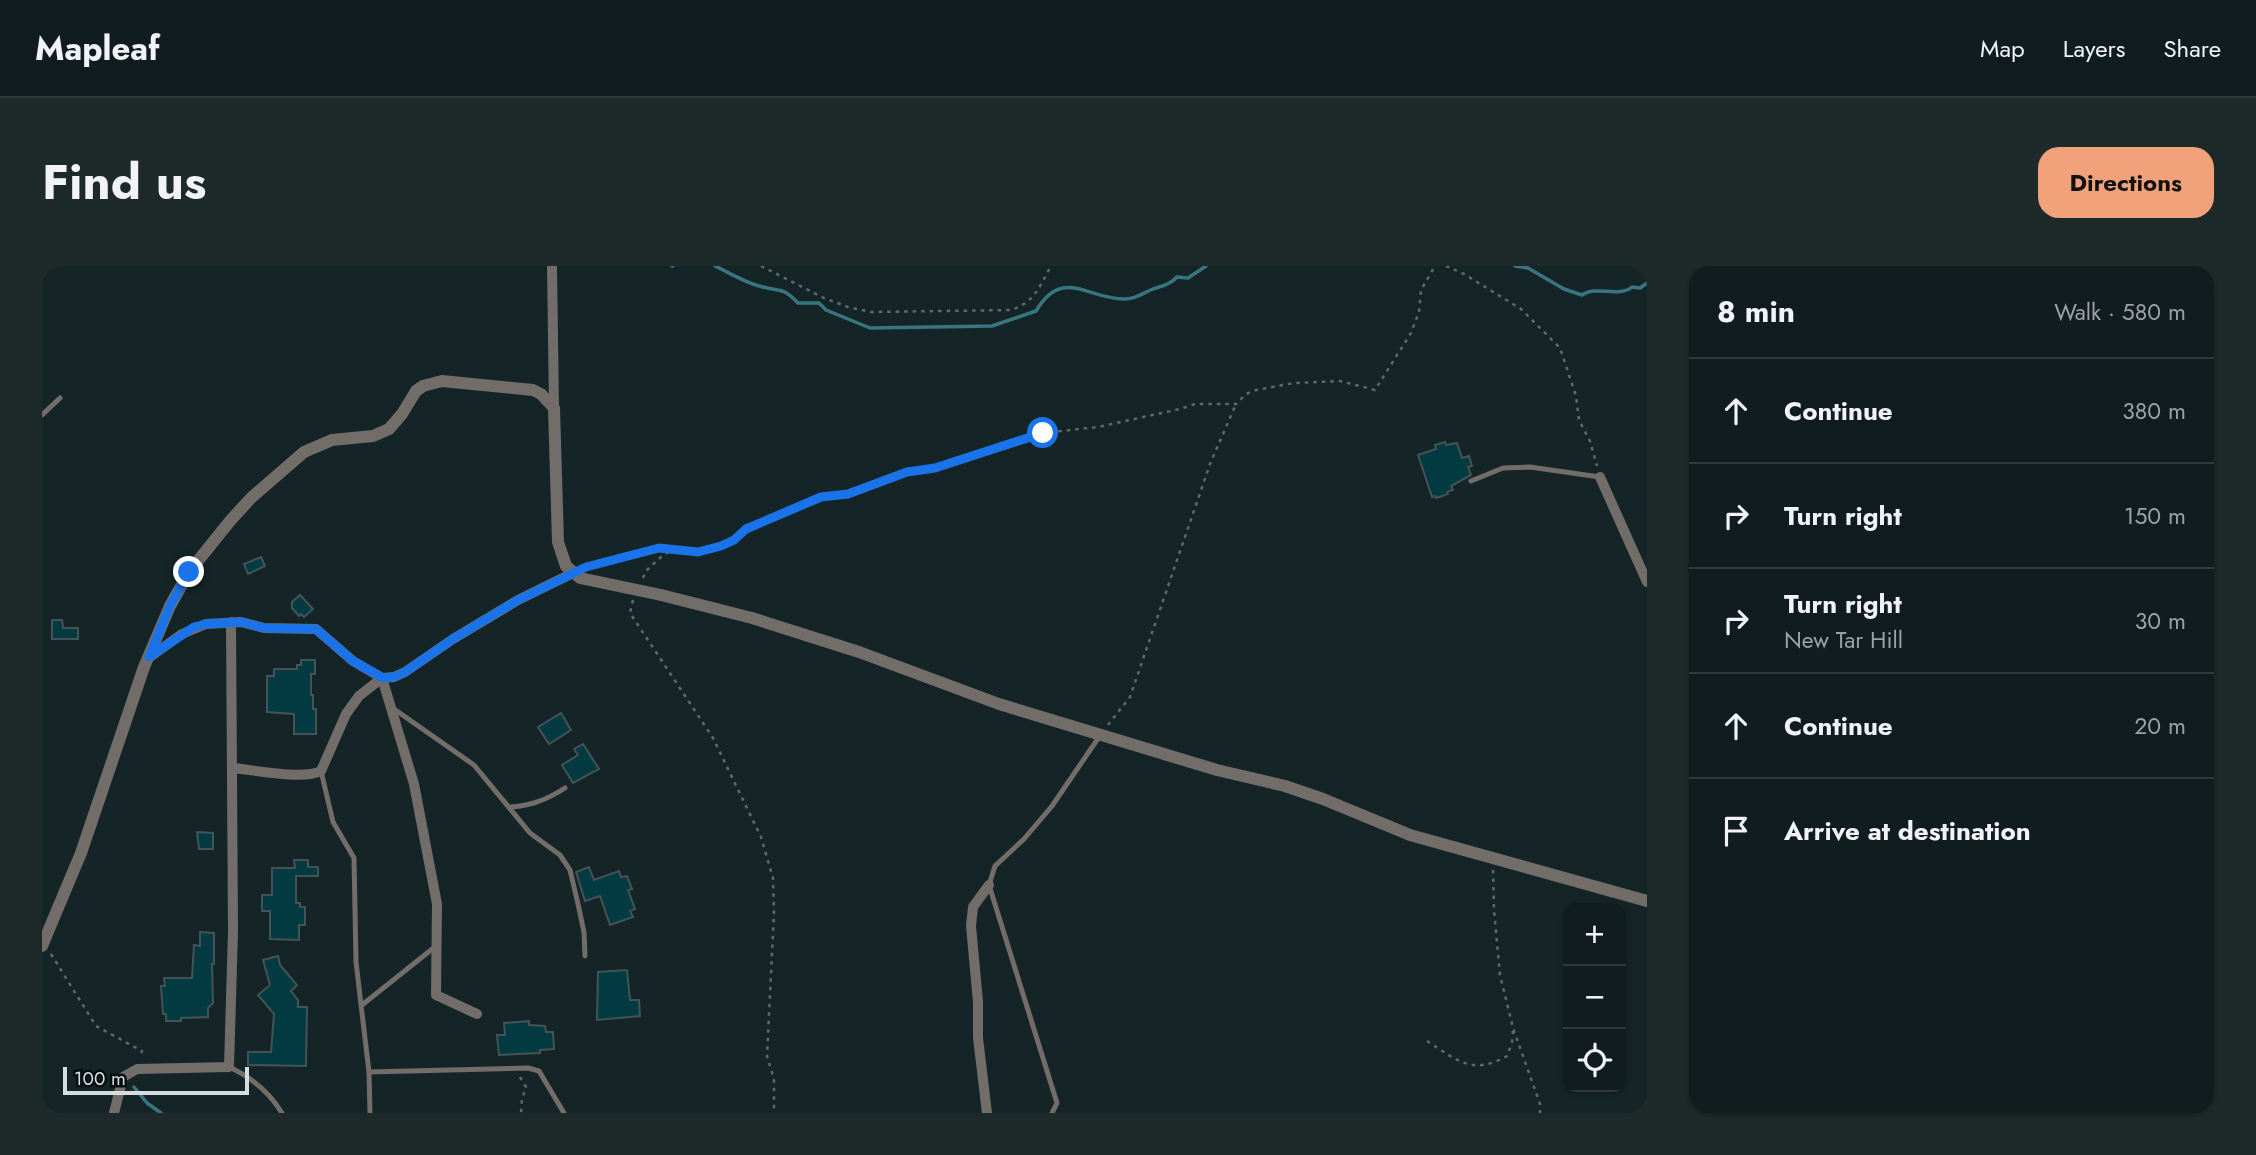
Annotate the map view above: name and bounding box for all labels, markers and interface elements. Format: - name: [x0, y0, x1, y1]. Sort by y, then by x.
- text: Mapleaf: [35, 25, 160, 72]
- text: Map: [1980, 31, 2025, 66]
- text: Layers: [2063, 31, 2125, 66]
- text: Share: [2163, 31, 2221, 66]
- text: Find us: [42, 147, 206, 217]
- button: Directions: [2038, 147, 2214, 218]
- text: 8 min: [1717, 290, 1795, 333]
- text: Walk · 580 m: [2054, 295, 2186, 329]
- icon: ahead: [1717, 392, 1755, 430]
- text: Continue: [1784, 392, 1893, 430]
- text: 380 m: [2122, 394, 2186, 428]
- route start: [1027, 417, 1058, 448]
- icon: right: [1717, 497, 1755, 535]
- text: Turn right: [1784, 497, 1902, 535]
- text: 150 m: [2124, 499, 2186, 533]
- route end: [173, 556, 204, 587]
- text: Turn right: [1784, 585, 1902, 623]
- icon: right: [1717, 602, 1755, 640]
- text: 30 m: [2135, 604, 2186, 638]
- text: New Tar Hill: [1784, 623, 1903, 657]
- icon: ahead: [1717, 707, 1755, 745]
- text: Continue: [1784, 707, 1893, 745]
- text: 20 m: [2134, 709, 2186, 743]
- icon: arrive: [1717, 812, 1755, 850]
- text: Arrive at destination: [1784, 812, 2031, 850]
- map controls: [1563, 903, 1626, 1092]
- button: +: [1563, 903, 1626, 966]
- button: −: [1563, 966, 1626, 1029]
- button: locate: [1563, 1029, 1626, 1092]
- scale bar: [63, 1064, 248, 1096]
- text: 100 m: [74, 1065, 126, 1092]

